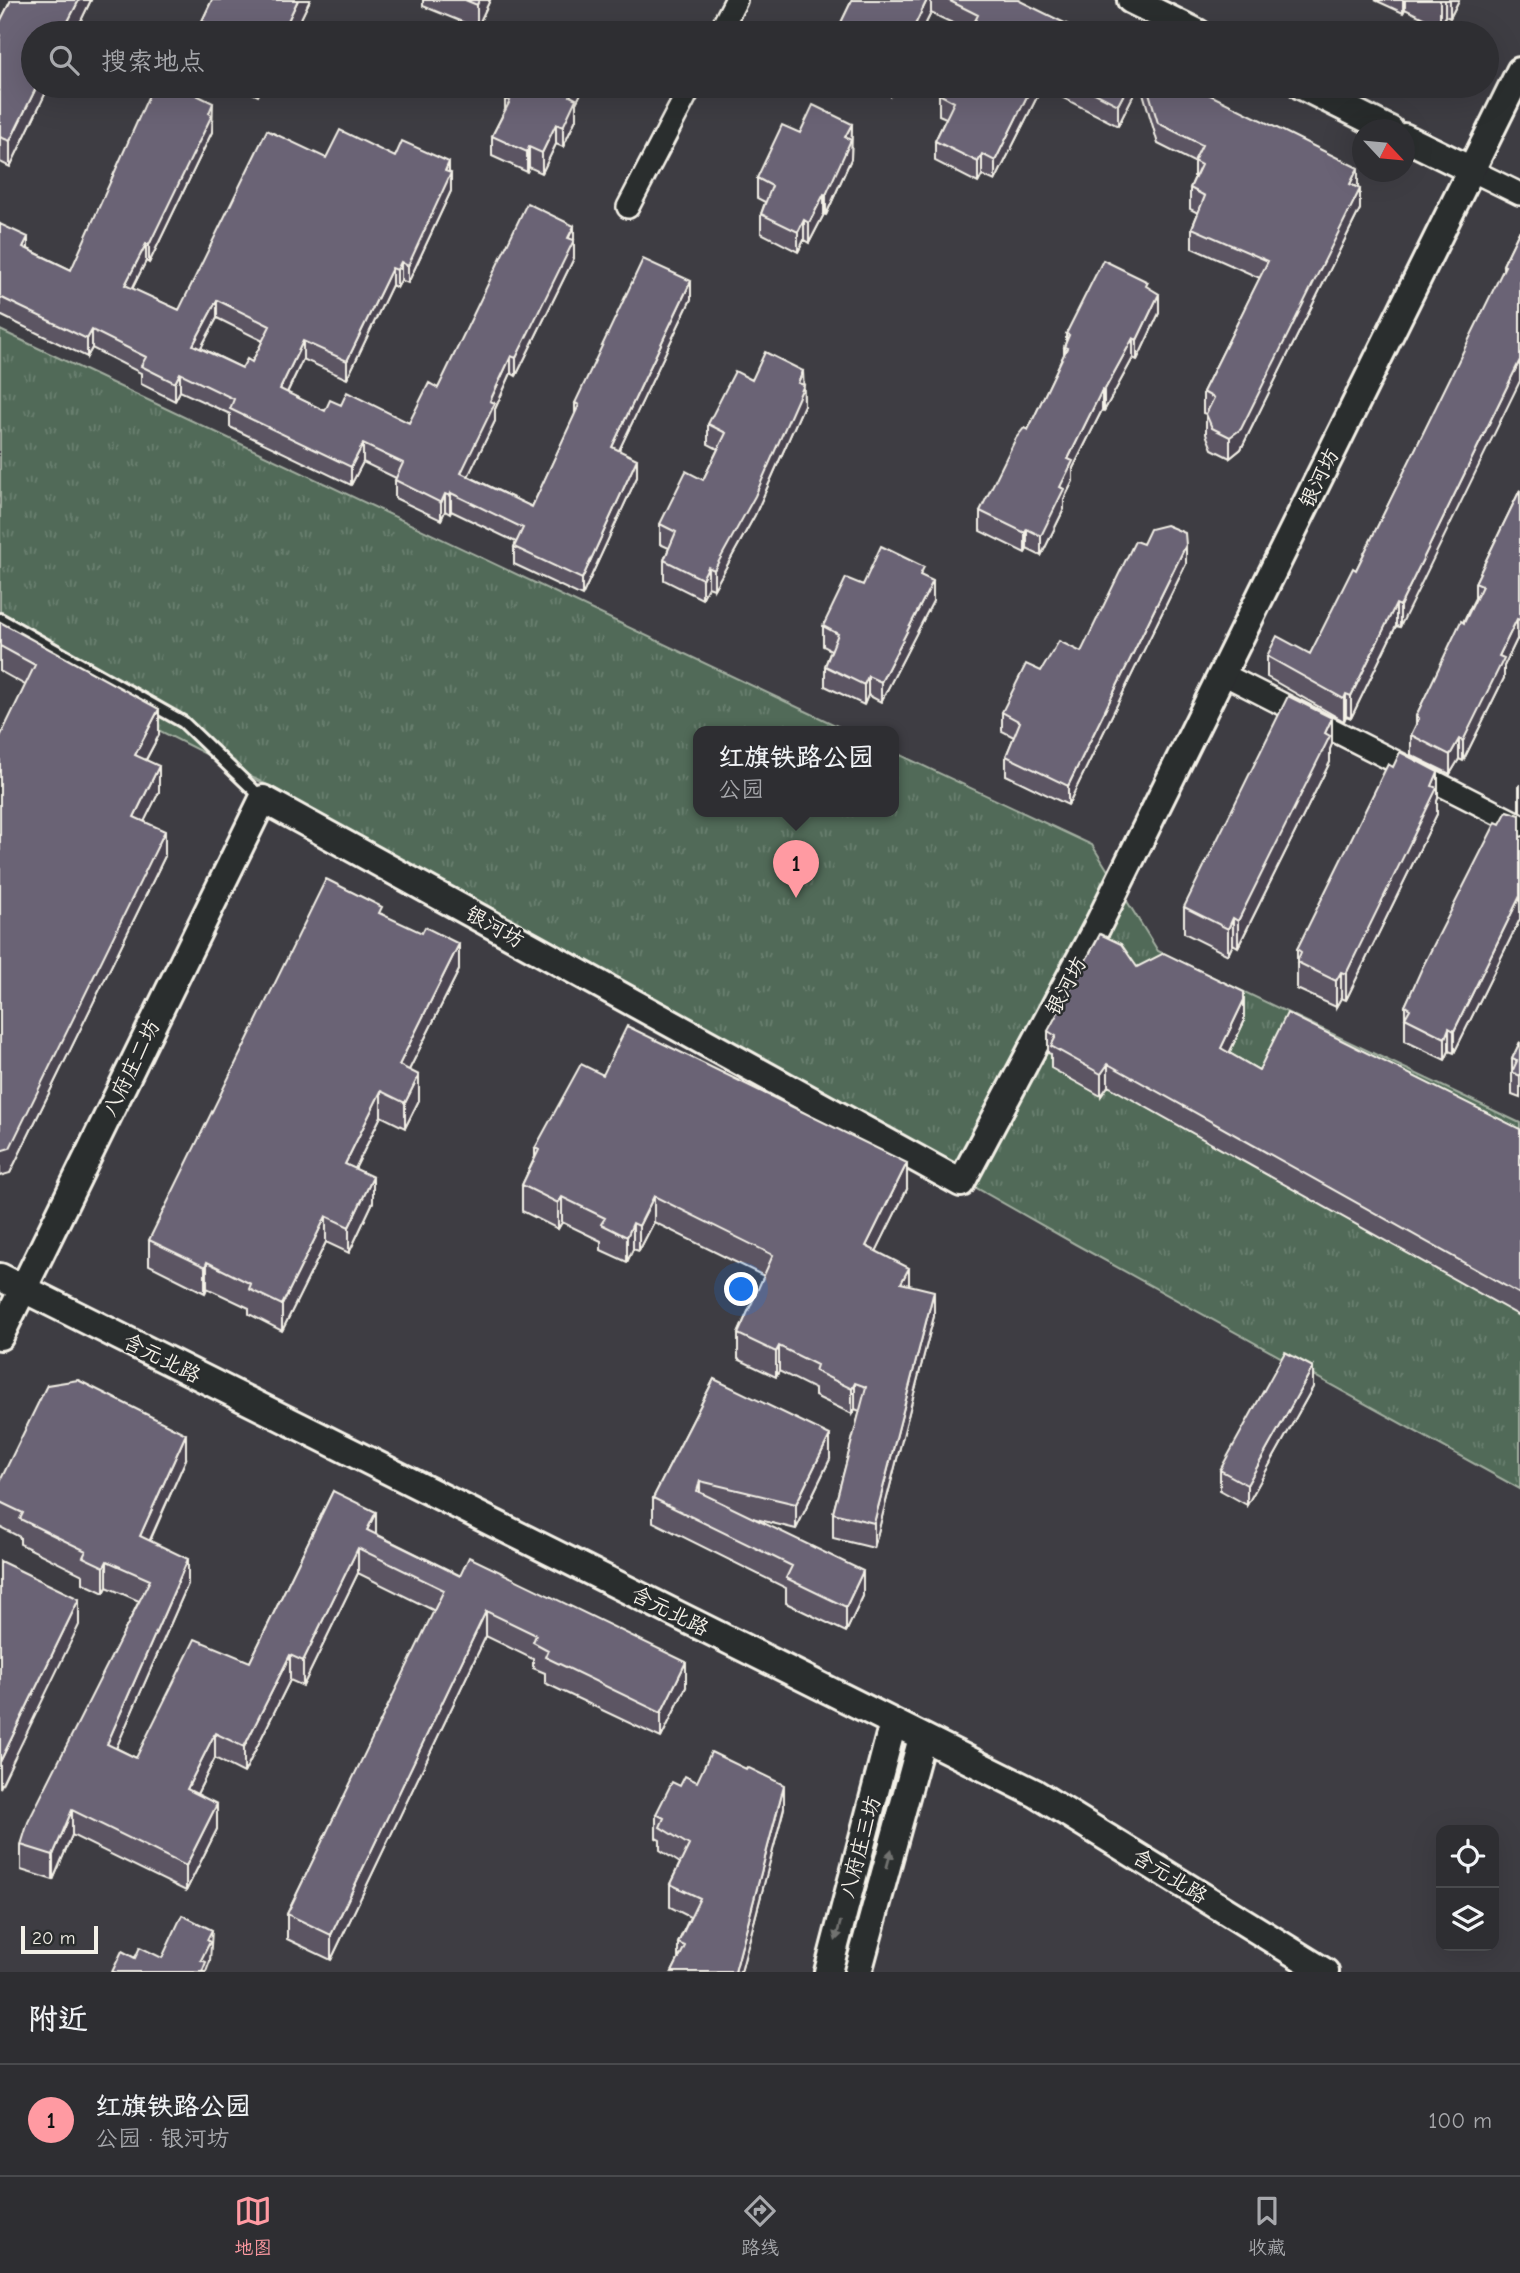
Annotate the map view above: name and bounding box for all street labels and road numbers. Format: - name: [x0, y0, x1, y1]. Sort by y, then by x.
- street label: 银河坊: [1294, 444, 1344, 512]
- street label: 银河坊: [462, 901, 528, 953]
- street label: 银河坊: [1041, 953, 1091, 1019]
- street label: 八府庄二坊: [97, 1016, 165, 1120]
- street label: 含元北路: [119, 1328, 205, 1388]
- street label: 含元北路: [627, 1581, 713, 1641]
- street label: 八府庄三坊: [835, 1793, 885, 1901]
- street label: 含元北路: [1128, 1844, 1212, 1908]

